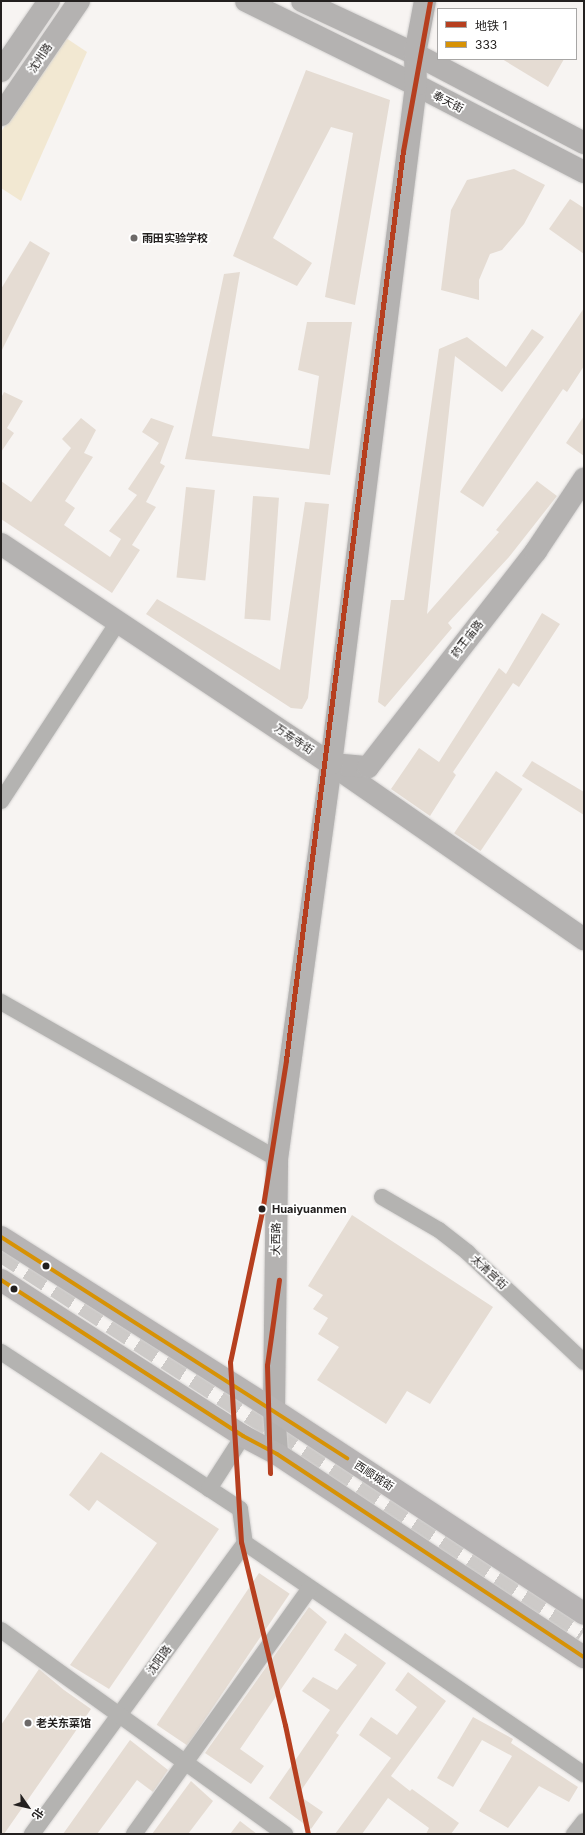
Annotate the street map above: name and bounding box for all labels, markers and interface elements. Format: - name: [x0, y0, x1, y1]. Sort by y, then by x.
- legend: [437, 8, 577, 60]
- text: 地铁 1: [475, 18, 507, 33]
- text: 333: [475, 37, 497, 52]
- street label: 沈州路: [25, 41, 55, 75]
- street label: 奉天街: [430, 89, 466, 115]
- place label: 雨田实验学校: [142, 231, 208, 245]
- marker: 雨田实验学校: [129, 233, 139, 243]
- street label: 药王庙路: [448, 618, 486, 660]
- street label: 万寿寺街: [272, 721, 316, 757]
- marker: Huaiyuanmen: [255, 1202, 269, 1216]
- place label: Huaiyuanmen: [272, 1202, 347, 1216]
- street label: 大西路: [269, 1222, 283, 1256]
- street label: 太清宫街: [468, 1252, 510, 1292]
- unlabelled marker: [41, 1261, 51, 1271]
- unlabelled marker: [9, 1284, 19, 1294]
- street label: 西顺城街: [352, 1458, 396, 1494]
- street label: 沈阳路: [144, 1643, 174, 1677]
- place label: 老关东菜馆: [36, 1716, 91, 1730]
- marker: 老关东菜馆: [23, 1718, 33, 1728]
- north arrow: [8, 1787, 48, 1827]
- text: 北: [29, 1805, 47, 1822]

